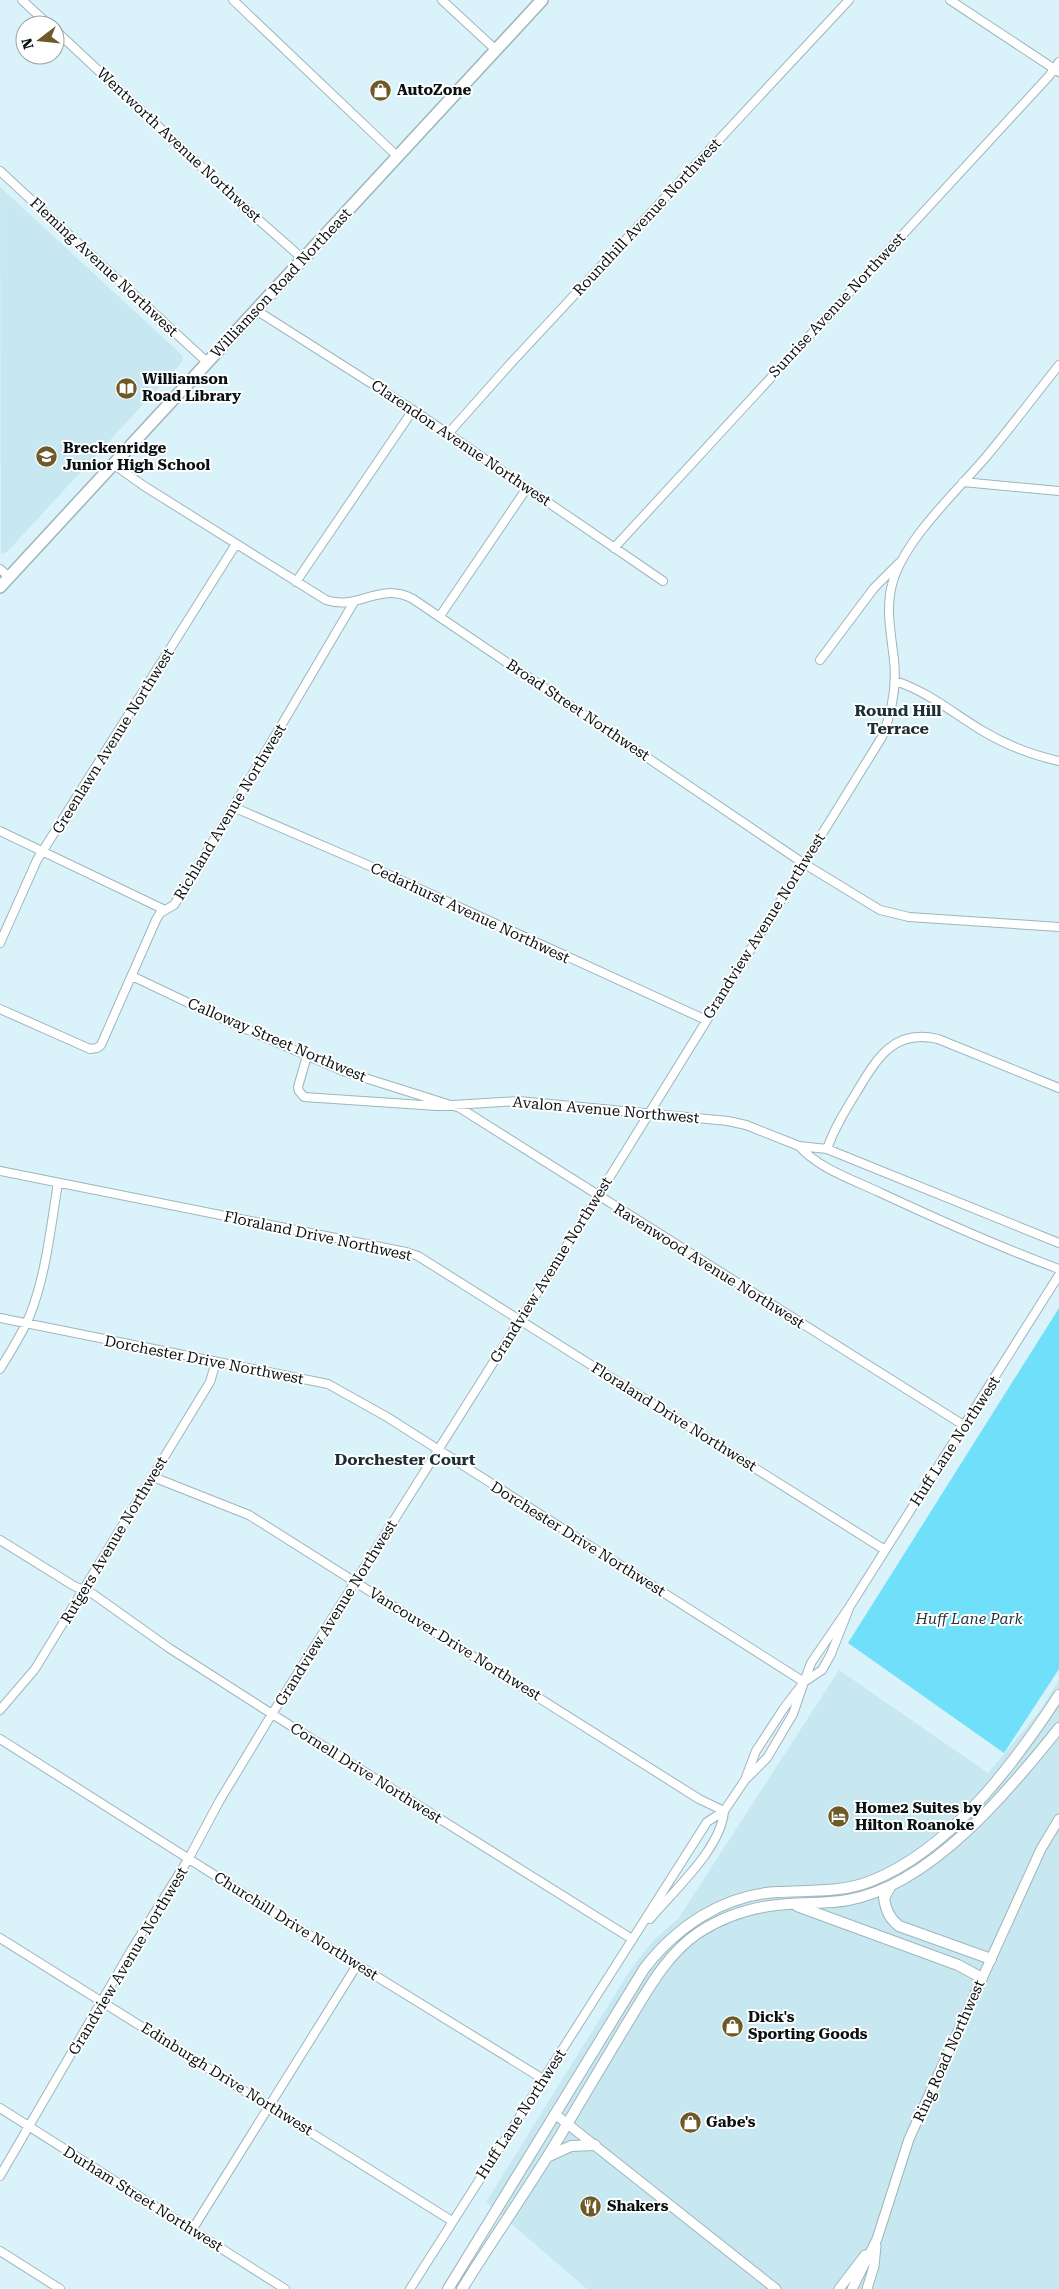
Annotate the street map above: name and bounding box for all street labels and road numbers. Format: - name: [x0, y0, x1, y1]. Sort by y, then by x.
- street label: Wentworth Avenue Northwest: [93, 64, 265, 226]
- street label: Roundhill Avenue Northwest: [569, 134, 725, 300]
- street label: Fleming Avenue Northwest: [26, 194, 182, 341]
- street label: Williamson Road Northeast: [207, 204, 355, 362]
- street label: Sunrise Avenue Northwest: [765, 228, 909, 381]
- street label: Clarendon Avenue Northwest: [368, 376, 555, 510]
- street label: Greenlawn Avenue Northwest: [48, 645, 178, 837]
- street label: Broad Street Northwest: [503, 655, 653, 765]
- street label: Richland Avenue Northwest: [170, 720, 290, 903]
- street label: Grandview Avenue Northwest: [699, 829, 829, 1022]
- street label: Cedarhurst Avenue Northwest: [367, 859, 573, 967]
- street label: Calloway Street Northwest: [185, 994, 369, 1086]
- street label: Avalon Avenue Northwest: [512, 1093, 700, 1127]
- street label: Grandview Avenue Northwest: [486, 1173, 616, 1366]
- street label: Ravenwood Avenue Northwest: [610, 1200, 808, 1332]
- street label: Floraland Drive Northwest: [222, 1207, 414, 1265]
- street label: Dorchester Drive Northwest: [103, 1332, 306, 1388]
- street label: Floraland Drive Northwest: [588, 1359, 760, 1476]
- street label: Huff Lane Northwest: [906, 1372, 1004, 1509]
- street label: Rutgers Avenue Northwest: [57, 1453, 171, 1627]
- street label: Dorchester Drive Northwest: [487, 1478, 669, 1601]
- street label: Grandview Avenue Northwest: [271, 1516, 401, 1709]
- street label: Vancouver Drive Northwest: [366, 1584, 545, 1705]
- street label: Cornell Drive Northwest: [287, 1719, 446, 1827]
- street label: Grandview Avenue Northwest: [65, 1863, 192, 2058]
- street label: Churchill Drive Northwest: [211, 1868, 382, 1984]
- street label: Ring Road Northwest: [910, 1977, 989, 2125]
- street label: Edinburgh Drive Northwest: [138, 2019, 317, 2140]
- street label: Huff Lane Northwest: [472, 2045, 570, 2182]
- street label: Durham Street Northwest: [60, 2142, 226, 2256]

